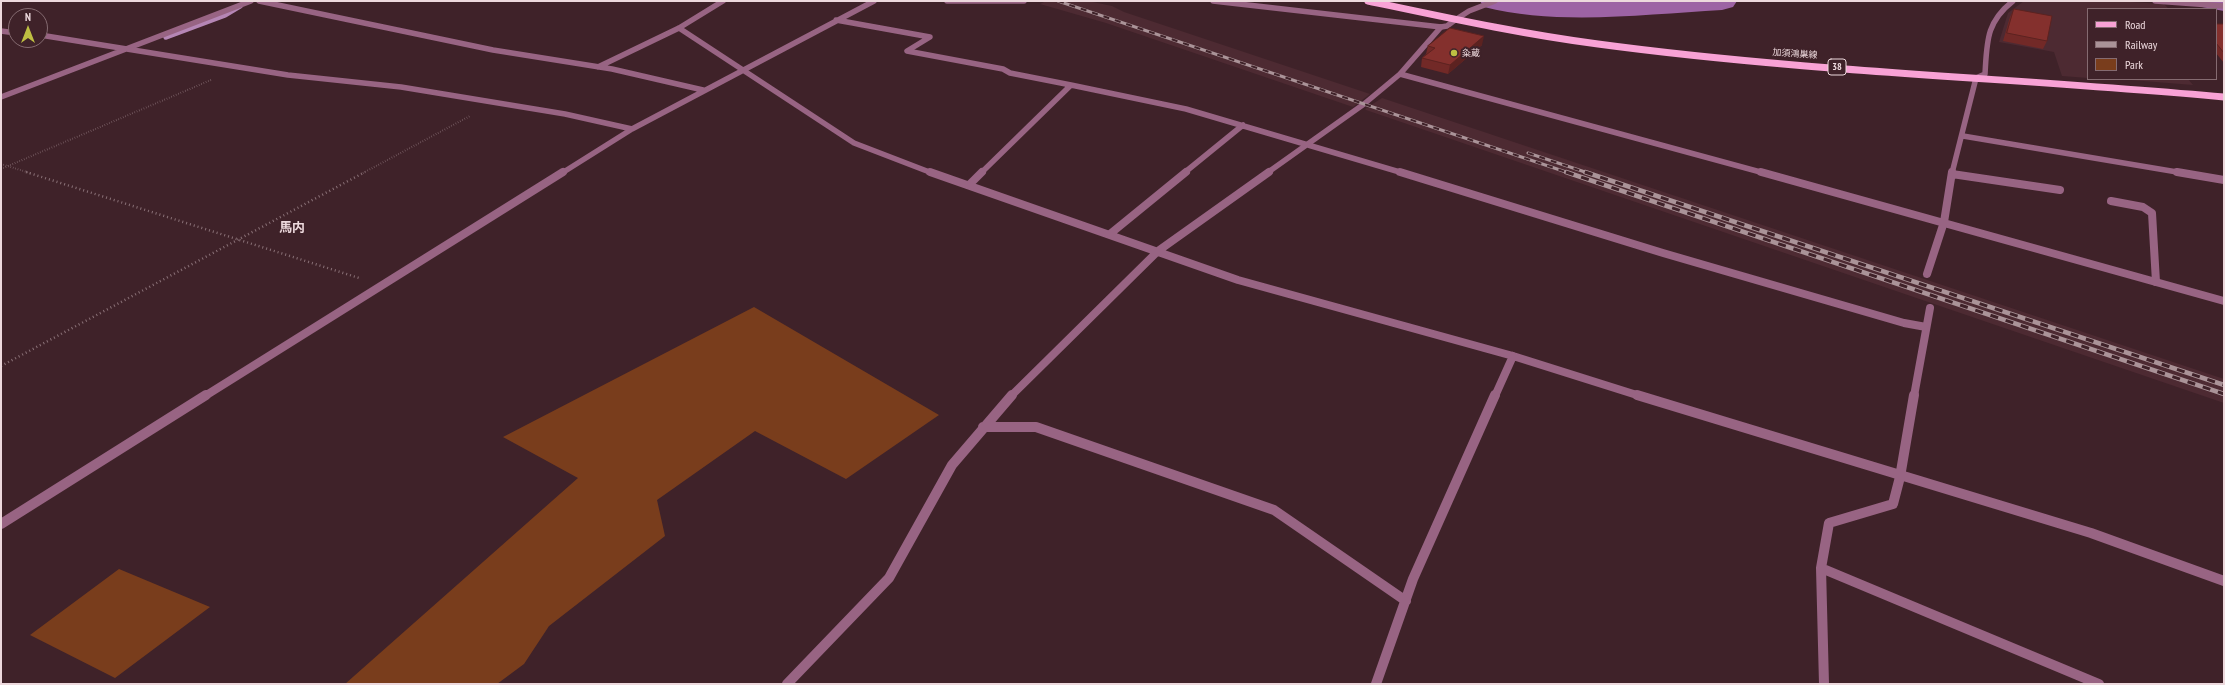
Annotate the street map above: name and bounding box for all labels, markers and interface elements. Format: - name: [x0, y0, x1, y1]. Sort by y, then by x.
- north arrow: [8, 8, 48, 48]
- legend: [2087, 8, 2217, 80]
- text: N: [25, 10, 31, 24]
- text: Road: [2125, 17, 2145, 32]
- text: Railway: [2125, 37, 2157, 52]
- street label: 加須鴻巣線: [1772, 47, 1818, 61]
- marker: 粂蔵: [1449, 48, 1459, 58]
- place label: 粂蔵: [1462, 48, 1480, 58]
- text: Park: [2125, 57, 2143, 72]
- road number: 38: [1828, 59, 1846, 75]
- district label: 馬内: [279, 220, 305, 236]

